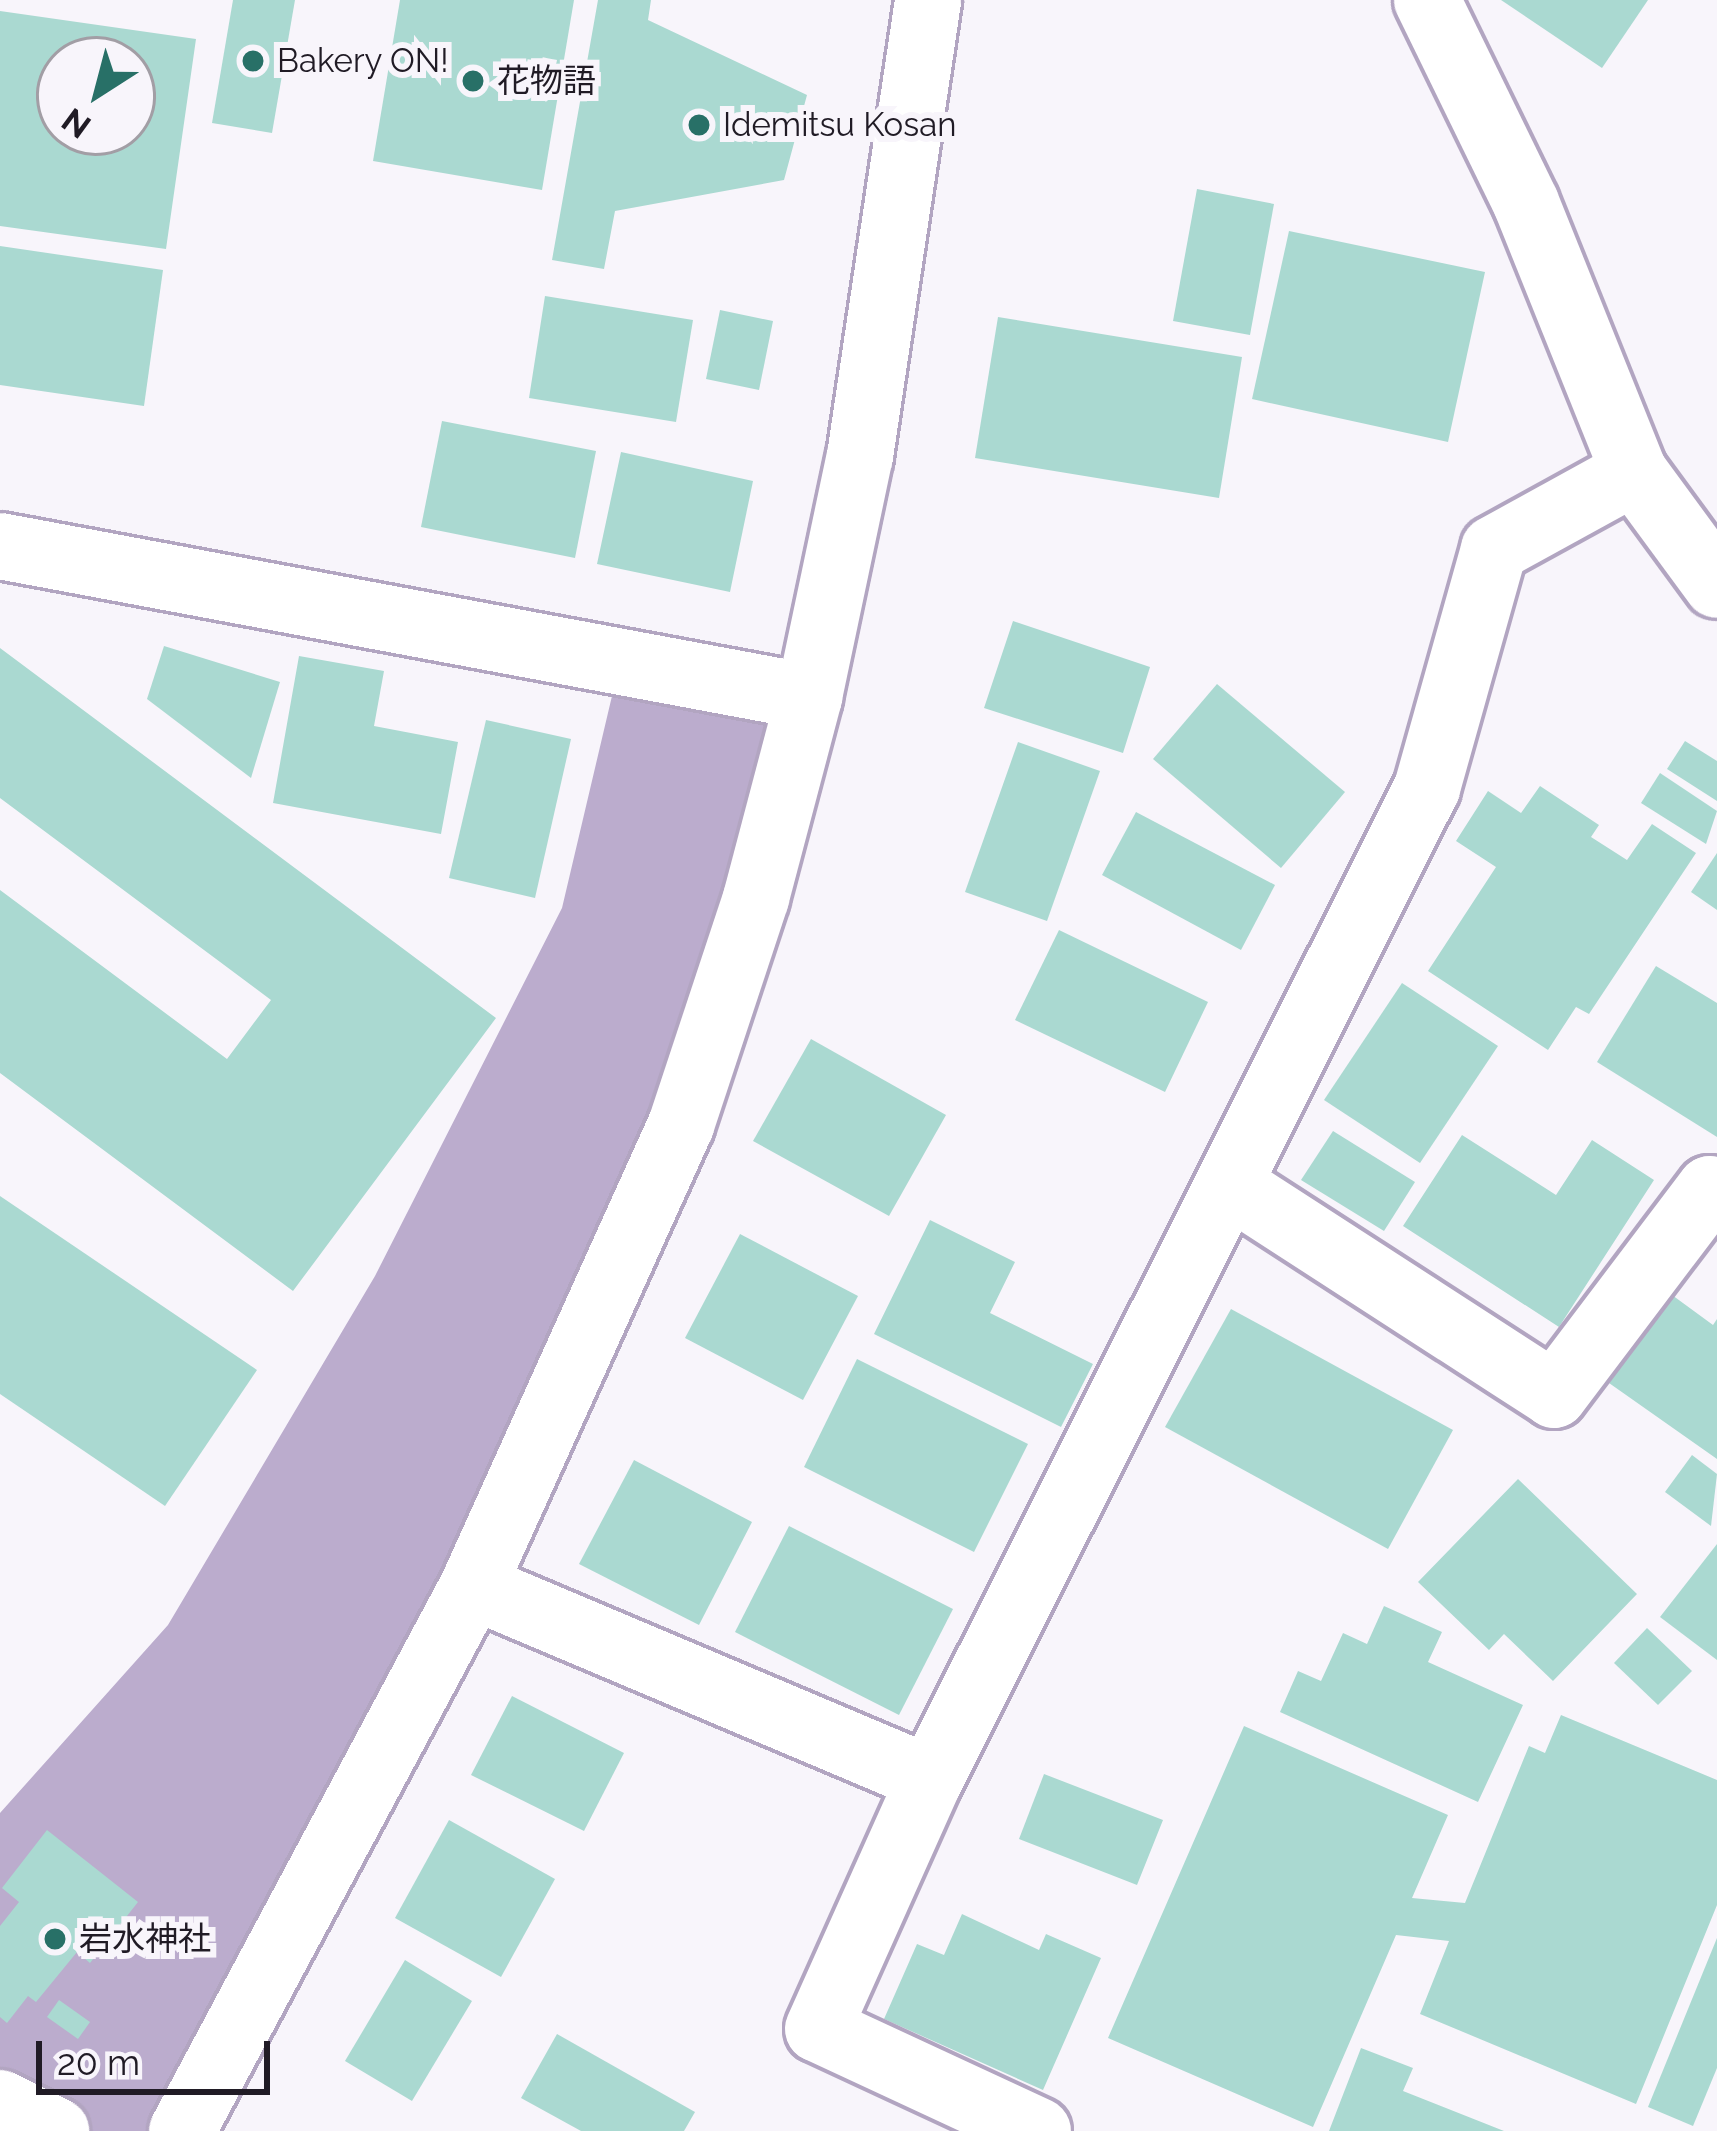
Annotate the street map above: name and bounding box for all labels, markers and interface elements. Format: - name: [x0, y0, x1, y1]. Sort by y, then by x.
- north arrow: [36, 36, 156, 156]
- place label: Bakery ON!: [277, 41, 449, 81]
- marker: Bakery ON!: [240, 48, 266, 74]
- place label: 花物語: [497, 61, 596, 101]
- marker: 花物語: [460, 68, 486, 94]
- text: N: [55, 100, 98, 146]
- place label: Idemitsu Kosan: [723, 105, 956, 145]
- marker: Idemitsu Kosan: [686, 112, 712, 138]
- place label: 岩水神社: [79, 1919, 211, 1959]
- marker: 岩水神社: [42, 1926, 68, 1952]
- scale bar: [42, 2017, 276, 2091]
- text: 20 m: [57, 2041, 140, 2083]

